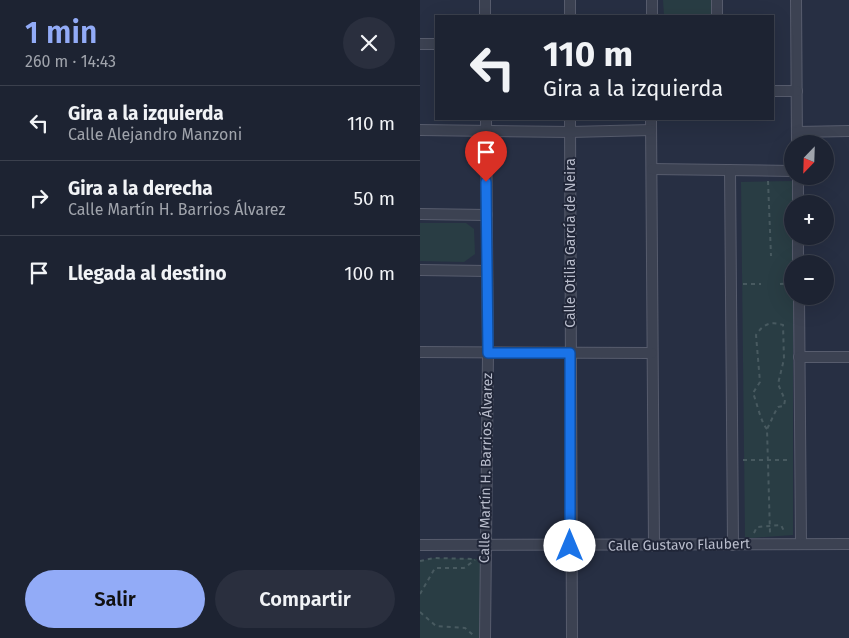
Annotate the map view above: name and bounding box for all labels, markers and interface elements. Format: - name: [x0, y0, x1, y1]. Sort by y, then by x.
- text: 1 min: [25, 15, 97, 51]
- button: close: [343, 17, 395, 69]
- text: 110 m: [543, 33, 633, 75]
- icon: left: [460, 35, 525, 100]
- text: 260 m · 14:43: [25, 52, 116, 71]
- text: Gira a la izquierda: [543, 75, 723, 102]
- text: Gira a la izquierda: [68, 102, 224, 125]
- icon: left: [25, 109, 53, 137]
- text: 110 m: [347, 112, 395, 135]
- text: Calle Alejandro Manzoni: [68, 125, 242, 144]
- pin: [465, 131, 507, 182]
- north arrow: [784, 135, 834, 185]
- map controls: [784, 135, 834, 305]
- icon: arrive: [472, 138, 500, 166]
- street label: Calle Otilia García de Neira: [562, 158, 579, 328]
- text: Gira a la derecha: [68, 177, 213, 200]
- icon: right: [25, 184, 53, 212]
- text: 50 m: [354, 187, 395, 210]
- button: +: [784, 195, 834, 245]
- text: Calle Martín H. Barrios Álvarez: [68, 200, 285, 219]
- button: −: [784, 255, 834, 305]
- icon: arrive: [25, 259, 53, 287]
- text: Llegada al destino: [68, 262, 227, 285]
- text: 100 m: [344, 262, 395, 285]
- street label: Calle Martín H. Barrios Álvarez: [475, 373, 496, 563]
- position arrow: [543, 519, 595, 571]
- street label: Calle Gustavo Flaubert: [608, 535, 751, 555]
- button: Salir: [25, 570, 205, 628]
- button: Compartir: [215, 570, 395, 628]

